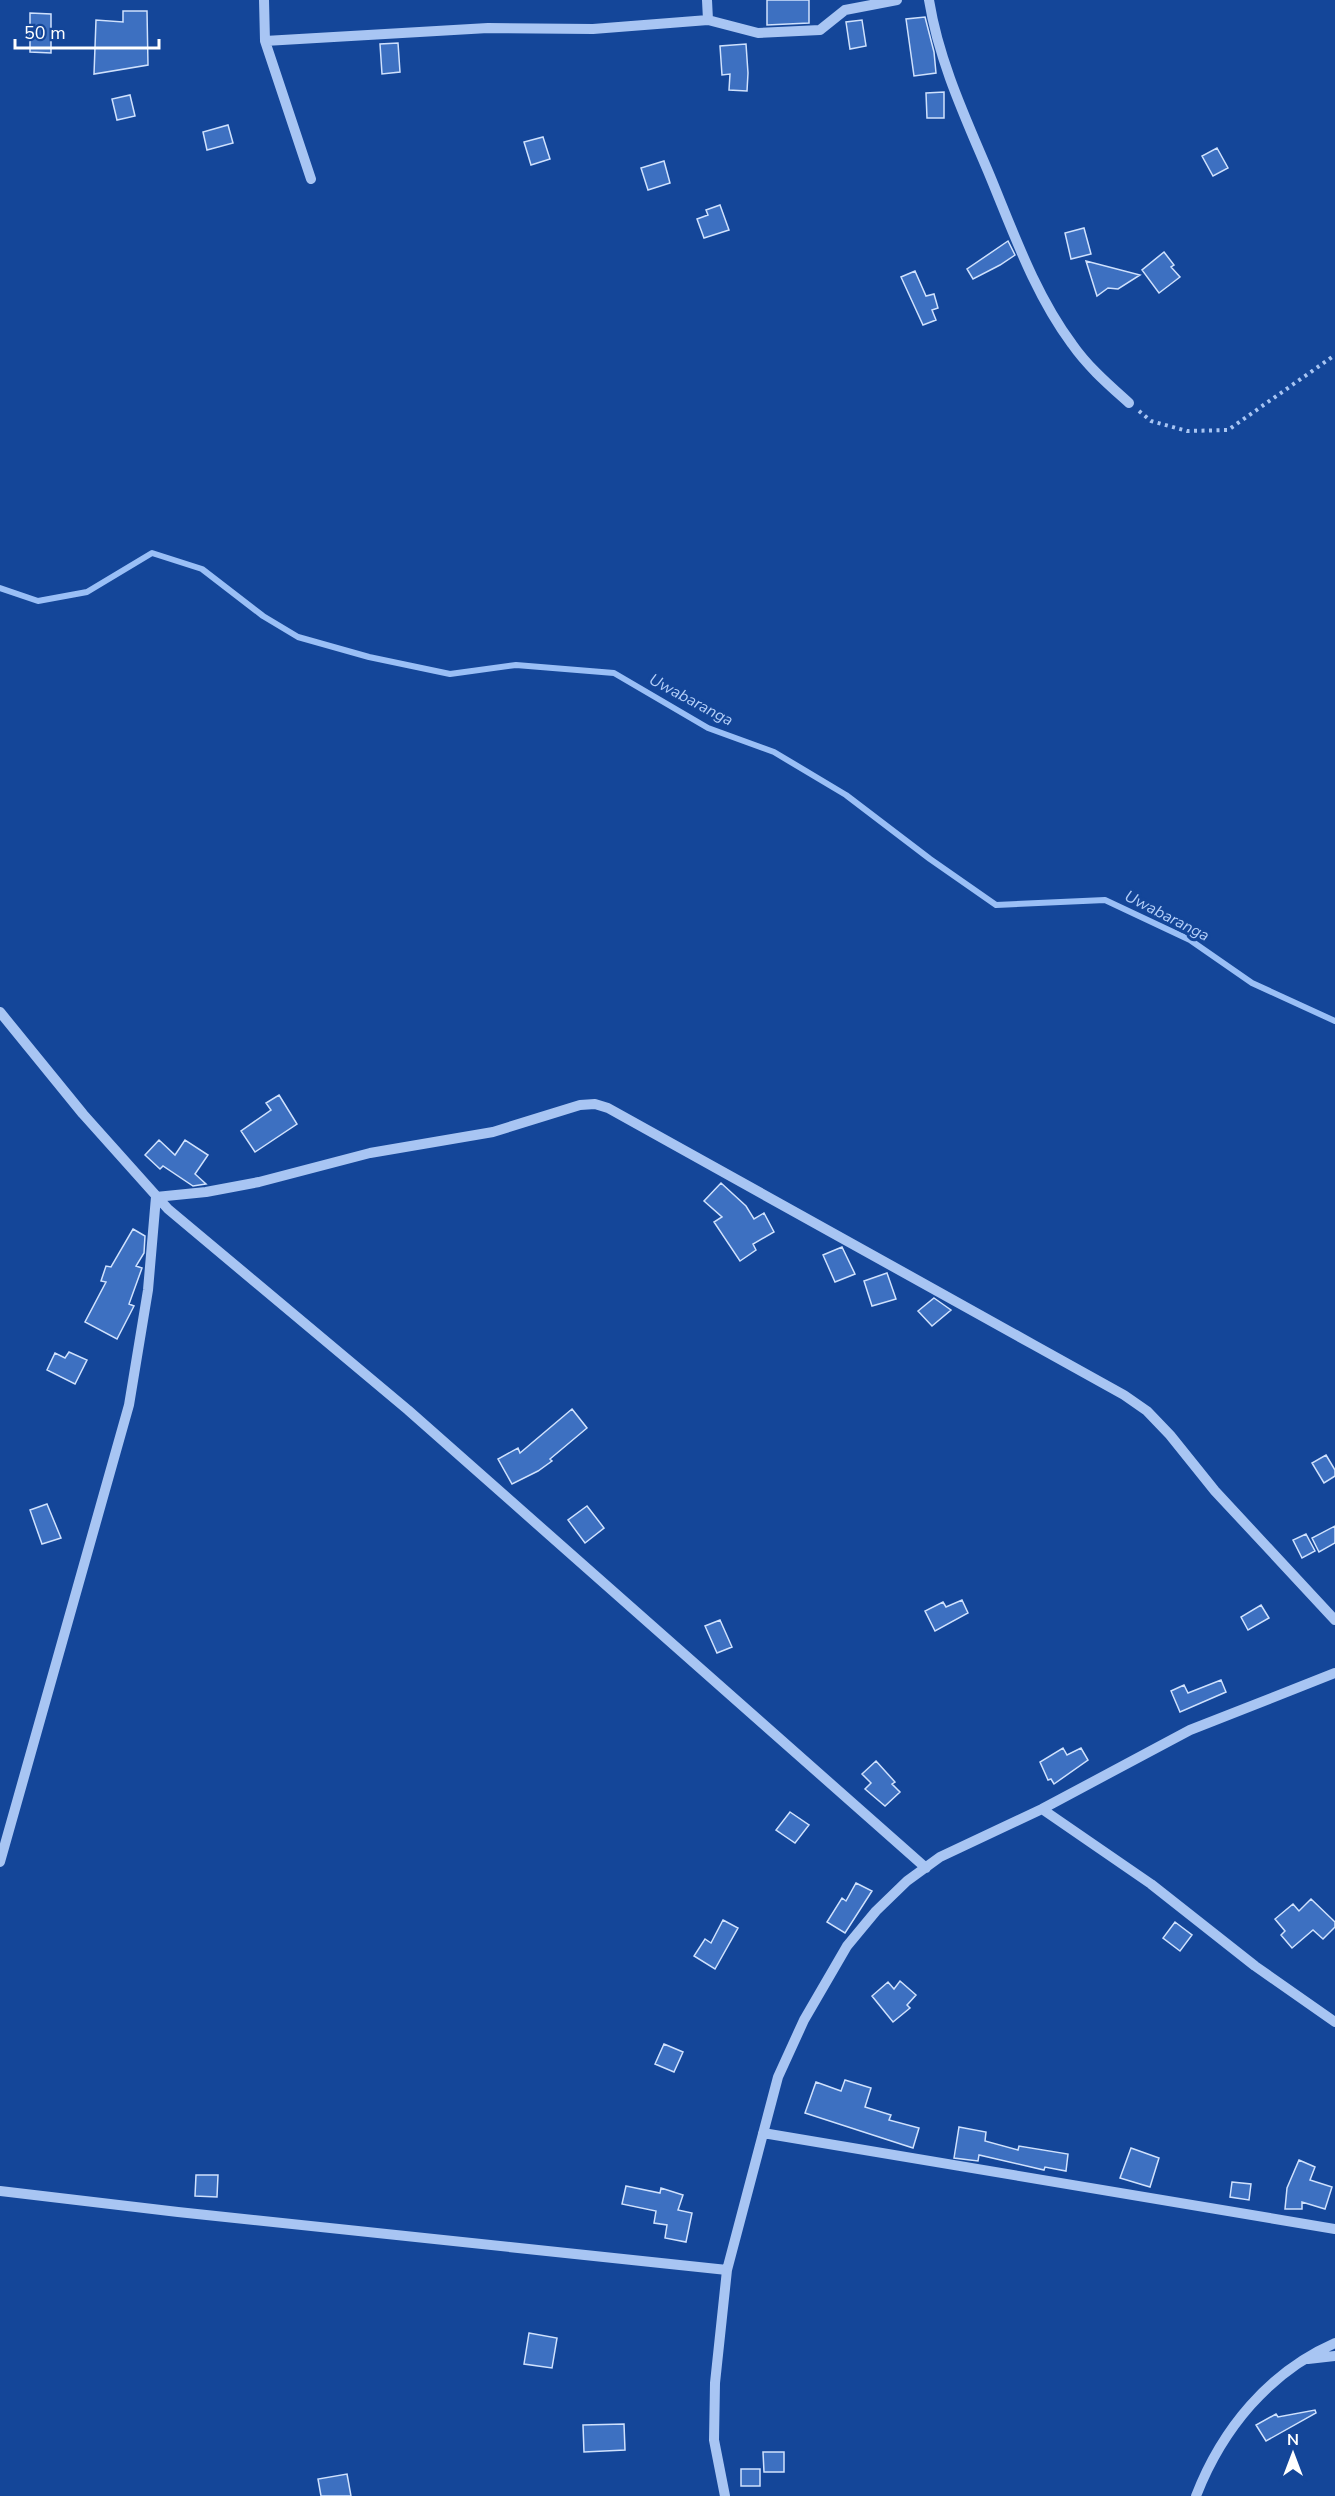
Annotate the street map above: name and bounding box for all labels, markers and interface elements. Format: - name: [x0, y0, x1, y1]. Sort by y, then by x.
- scale bar: [15, 12, 159, 50]
- text: 50 m: [24, 21, 66, 45]
- water label: Uwabaranga: [645, 669, 737, 731]
- water label: Uwabaranga: [1121, 885, 1213, 947]
- north arrow: [1263, 2424, 1323, 2484]
- text: N: [1287, 2429, 1299, 2451]

